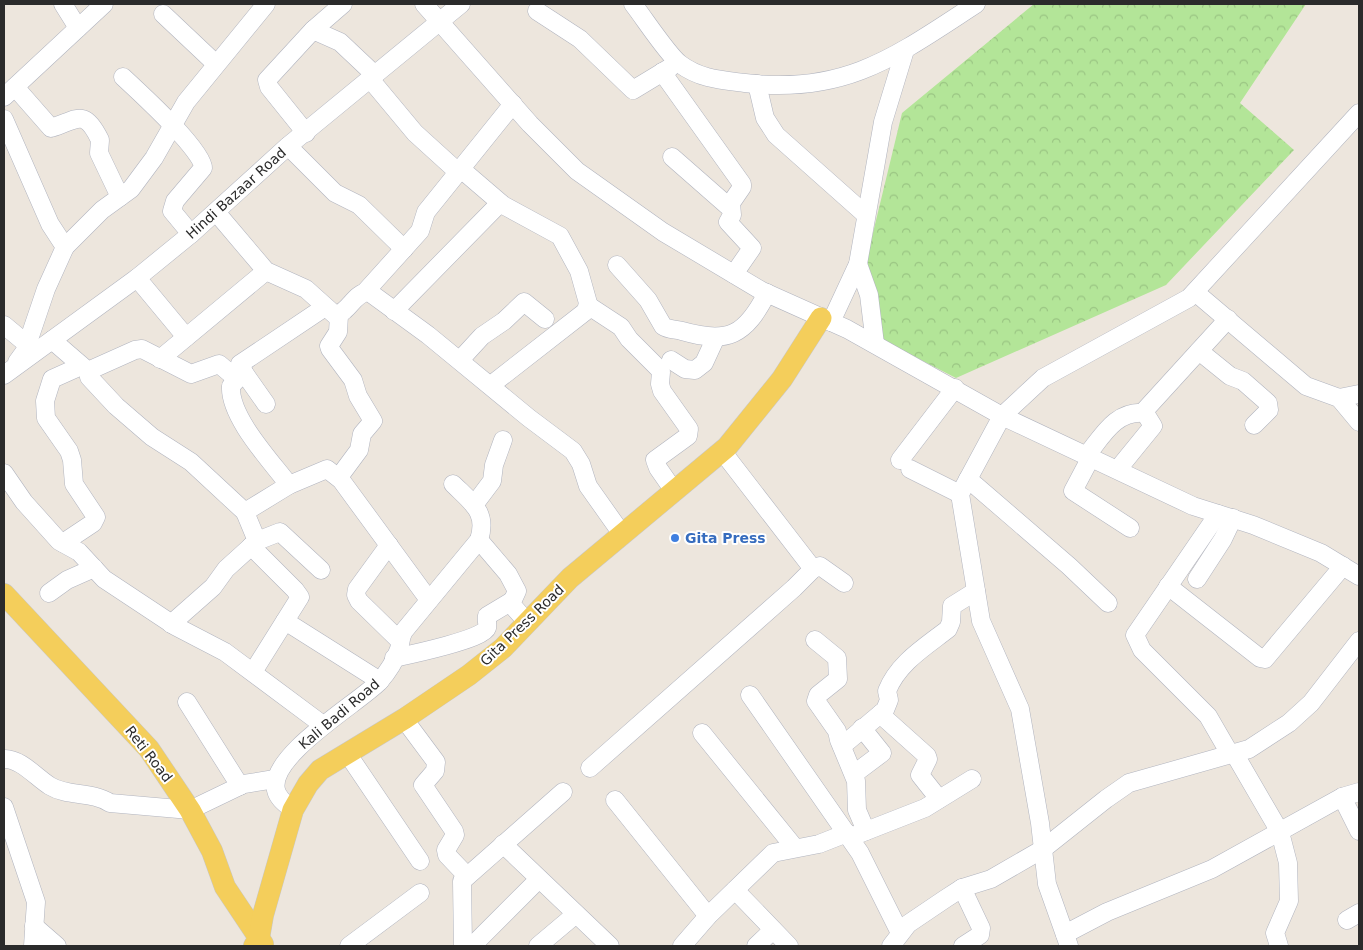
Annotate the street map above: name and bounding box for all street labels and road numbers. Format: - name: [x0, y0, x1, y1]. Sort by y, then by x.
- street label: Hindi Bazaar Road: [183, 144, 289, 242]
- street label: Gita Press Road: [477, 581, 567, 669]
- street label: Kali Badi Road: [295, 676, 383, 752]
- street label: Reti Road: [122, 723, 176, 785]

